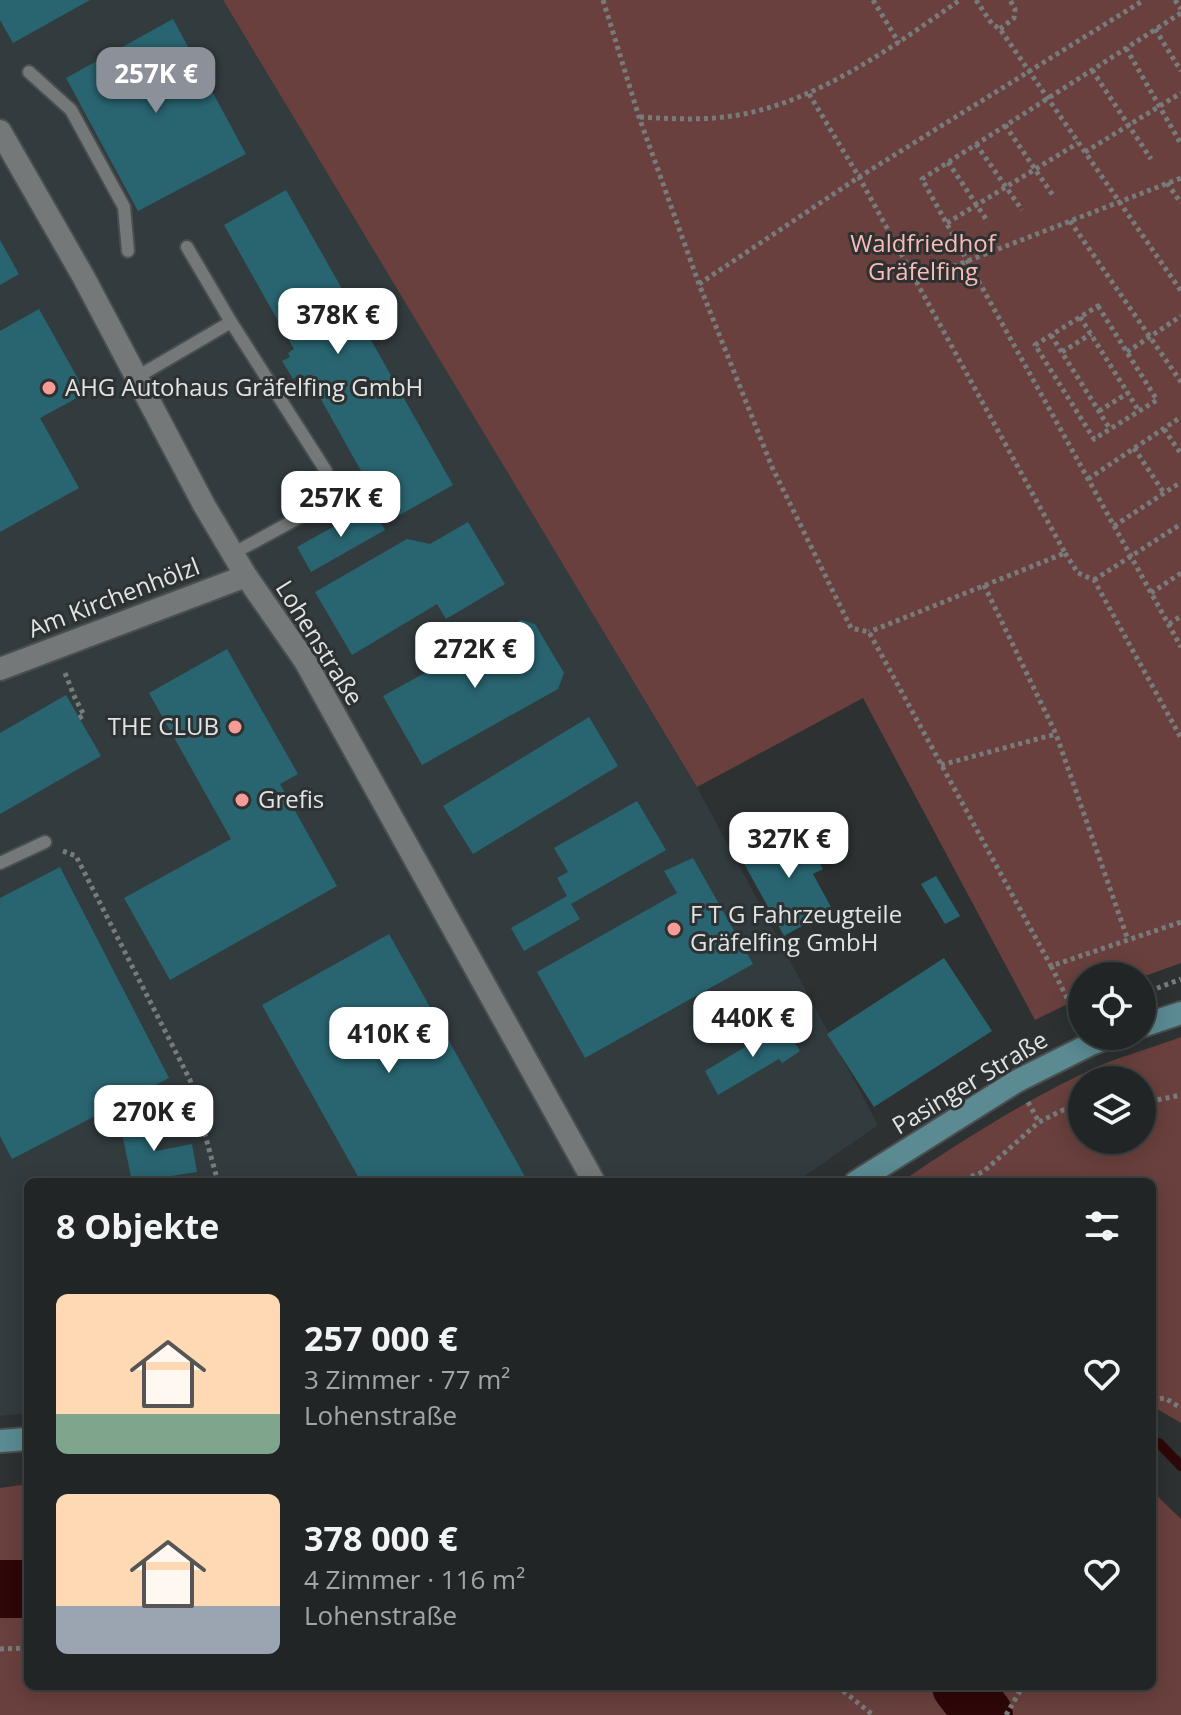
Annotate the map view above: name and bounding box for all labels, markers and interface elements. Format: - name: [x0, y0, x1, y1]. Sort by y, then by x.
- pin: 257K €: [91, 47, 221, 115]
- text: 257K €: [114, 55, 198, 91]
- park label: Waldfriedhof Gräfelfing: [850, 226, 998, 287]
- pin: 378K €: [273, 288, 403, 356]
- text: 378K €: [296, 296, 380, 332]
- place label: AHG Autohaus Gräfelfing GmbH: [65, 370, 423, 403]
- marker: AHG Autohaus Gräfelfing GmbH: [40, 379, 58, 397]
- pin: 257K €: [276, 471, 406, 539]
- text: 257K €: [299, 479, 383, 515]
- street label: Am Kirchenhölzl: [23, 549, 204, 644]
- street label: Lohenstraße: [269, 573, 372, 711]
- pin: 272K €: [410, 622, 540, 690]
- text: 272K €: [433, 630, 517, 666]
- place label: THE CLUB: [108, 709, 219, 742]
- marker: THE CLUB: [226, 718, 244, 736]
- place label: Grefis: [258, 782, 324, 815]
- marker: Grefis: [233, 791, 251, 809]
- pin: 327K €: [724, 812, 854, 880]
- text: 327K €: [747, 820, 831, 856]
- place label: F T G Fahrzeugteile Gräfelfing GmbH: [690, 897, 902, 958]
- marker: F T G Fahrzeugteile Gräfelfing GmbH: [665, 920, 683, 938]
- map controls: [1068, 962, 1156, 1154]
- button: locate: [1068, 962, 1156, 1050]
- pin: 440K €: [688, 991, 818, 1059]
- text: 440K €: [711, 999, 795, 1035]
- pin: 410K €: [324, 1007, 454, 1075]
- text: 410K €: [347, 1015, 431, 1051]
- street label: Pasinger Straße: [885, 1022, 1053, 1141]
- button: layers: [1068, 1066, 1156, 1154]
- pin: 270K €: [89, 1085, 219, 1153]
- text: 270K €: [112, 1093, 196, 1129]
- text: 8 Objekte: [56, 1203, 219, 1249]
- icon: filters: [1080, 1204, 1124, 1248]
- text: 257 000 €: [304, 1315, 458, 1361]
- icon: home: [120, 1326, 216, 1422]
- icon: heart: [1080, 1352, 1124, 1396]
- text: 3 Zimmer · 77 m²: [304, 1361, 510, 1397]
- text: Lohenstraße: [304, 1397, 457, 1433]
- text: 378 000 €: [304, 1515, 458, 1561]
- icon: home: [120, 1526, 216, 1622]
- icon: heart: [1080, 1552, 1124, 1596]
- text: 4 Zimmer · 116 m²: [304, 1561, 525, 1597]
- text: Lohenstraße: [304, 1597, 457, 1633]

